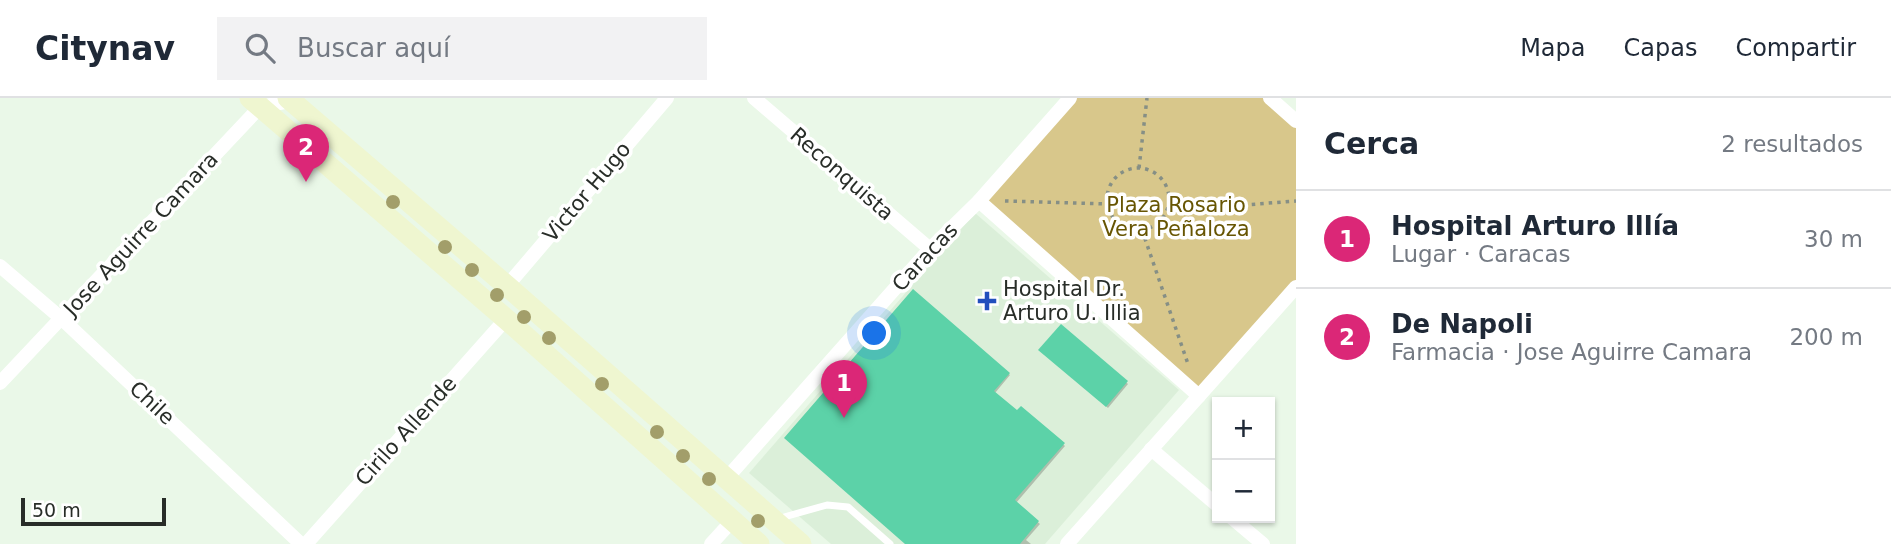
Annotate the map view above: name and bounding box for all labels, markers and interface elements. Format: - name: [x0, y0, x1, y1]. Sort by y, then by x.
- search box: [217, 17, 707, 80]
- text: Citynav: [35, 29, 175, 68]
- icon: search: [241, 29, 279, 67]
- text: Buscar aquí: [297, 33, 450, 63]
- text: Mapa: [1520, 34, 1586, 62]
- text: Capas: [1624, 34, 1697, 62]
- text: Compartir: [1735, 34, 1856, 62]
- street label: Reconquista: [786, 123, 898, 225]
- pin: 2: [283, 124, 329, 182]
- text: Cerca: [1324, 126, 1419, 161]
- text: 2 resultados: [1721, 131, 1863, 157]
- street label: Victor Hugo: [538, 137, 636, 247]
- street label: Jose Aguirre Camara: [58, 147, 223, 322]
- park label: Plaza Rosario Vera Peñaloza: [1102, 193, 1250, 241]
- text: Hospital Arturo Illía: [1391, 211, 1679, 241]
- street label: Caracas: [887, 218, 963, 296]
- text: 1: [1339, 226, 1355, 252]
- text: 30 m: [1804, 226, 1863, 252]
- text: Lugar · Caracas: [1391, 241, 1571, 267]
- place label: Hospital Dr. Arturo U. Illia: [1003, 277, 1141, 325]
- marker: Hospital Dr. Arturo U. Illia: [977, 291, 997, 311]
- text: De Napoli: [1391, 309, 1533, 339]
- your location: [857, 316, 891, 350]
- text: 2: [1339, 324, 1355, 350]
- text: 200 m: [1789, 324, 1863, 350]
- text: Farmacia · Jose Aguirre Camara: [1391, 339, 1752, 365]
- pin: 1: [821, 360, 867, 418]
- street label: Cirilo Allende: [351, 371, 461, 491]
- street label: Chile: [125, 376, 179, 430]
- map controls: [1212, 397, 1275, 523]
- button: +: [1212, 397, 1275, 460]
- button: −: [1212, 460, 1275, 523]
- scale bar: [21, 495, 166, 527]
- text: 50 m: [32, 499, 81, 521]

